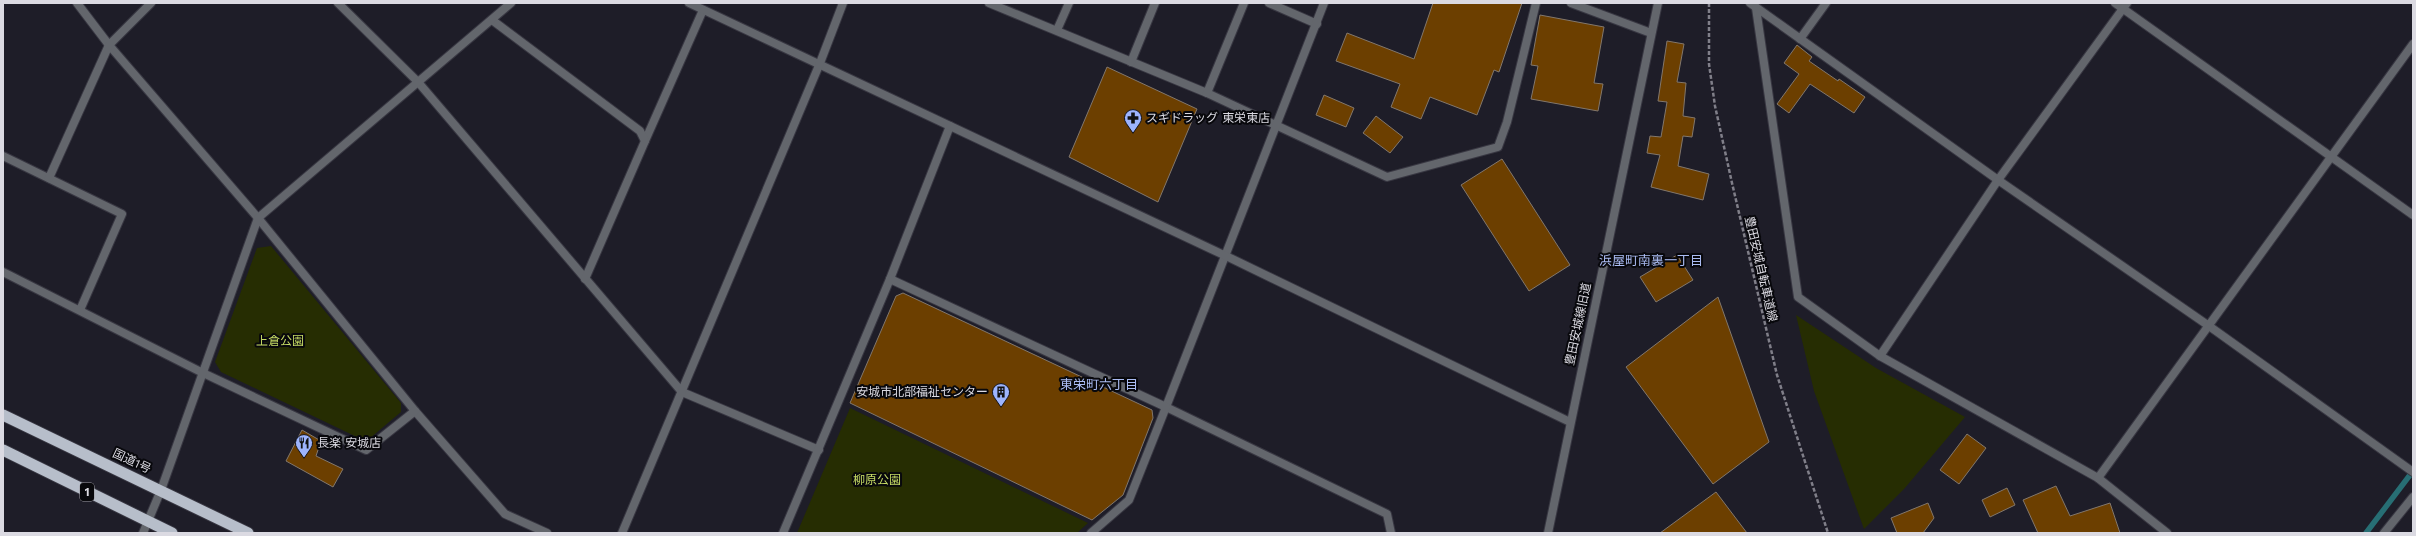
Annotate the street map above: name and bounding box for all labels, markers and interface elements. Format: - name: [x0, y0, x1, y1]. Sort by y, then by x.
- pharmacy icon: スギドラッグ 東栄東店: [1123, 108, 1143, 133]
- place label: スギドラッグ 東栄東店: [1146, 111, 1270, 125]
- street label: 豊田安城自転車道線: [1742, 215, 1780, 323]
- district label: 浜屋町南裏一丁目: [1599, 253, 1703, 268]
- street label: 豊田安城線旧道: [1562, 281, 1594, 367]
- park label: 上倉公園: [256, 334, 304, 348]
- district label: 東栄町六丁目: [1060, 377, 1138, 392]
- building icon: 安城市北部福祉センター: [991, 382, 1011, 407]
- place label: 安城市北部福祉センター: [856, 385, 988, 399]
- restaurant icon: 長楽 安城店: [294, 433, 314, 458]
- place label: 長楽 安城店: [317, 436, 381, 450]
- street label: 国道1号: [111, 446, 153, 476]
- park label: 柳原公園: [853, 473, 901, 487]
- road number: 1: [80, 483, 94, 501]

